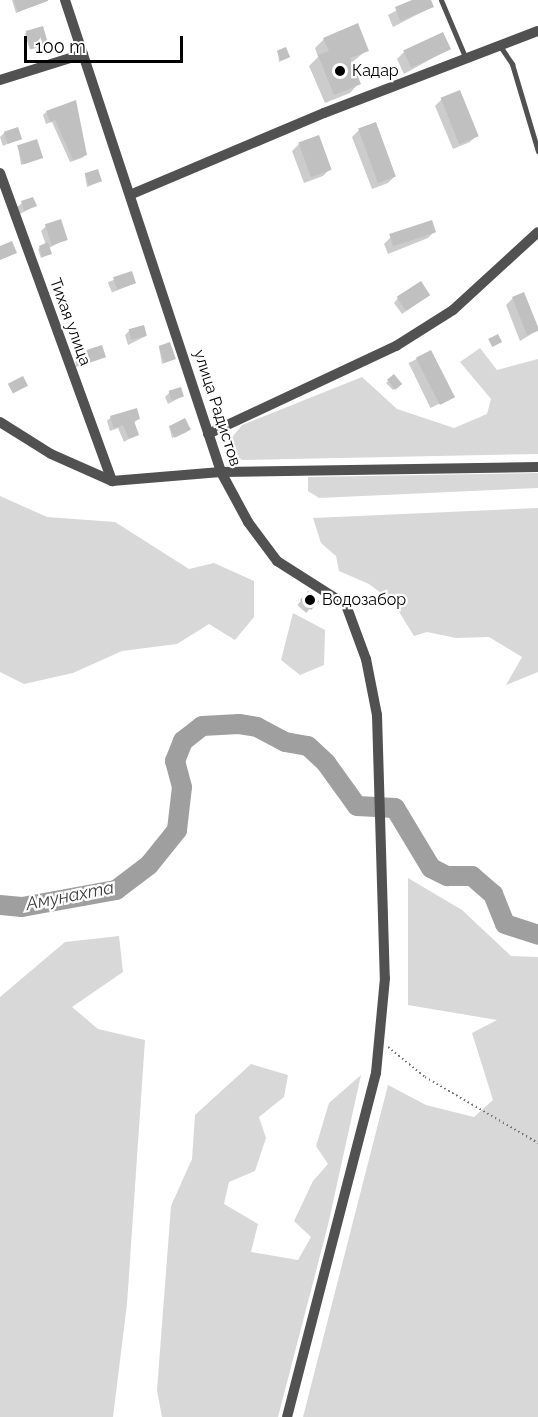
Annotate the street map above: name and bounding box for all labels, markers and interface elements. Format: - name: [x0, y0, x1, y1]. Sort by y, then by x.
- scale bar: [27, 24, 186, 62]
- text: 100 m: [35, 36, 86, 57]
- place label: Кадар: [352, 61, 399, 81]
- marker: Кадар: [333, 64, 347, 78]
- street label: Тихая улица: [45, 275, 95, 369]
- street label: улица Радистов: [189, 347, 245, 469]
- place label: Водозабор: [322, 590, 406, 610]
- marker: Водозабор: [303, 593, 317, 607]
- water label: Амунахта: [24, 877, 116, 915]

